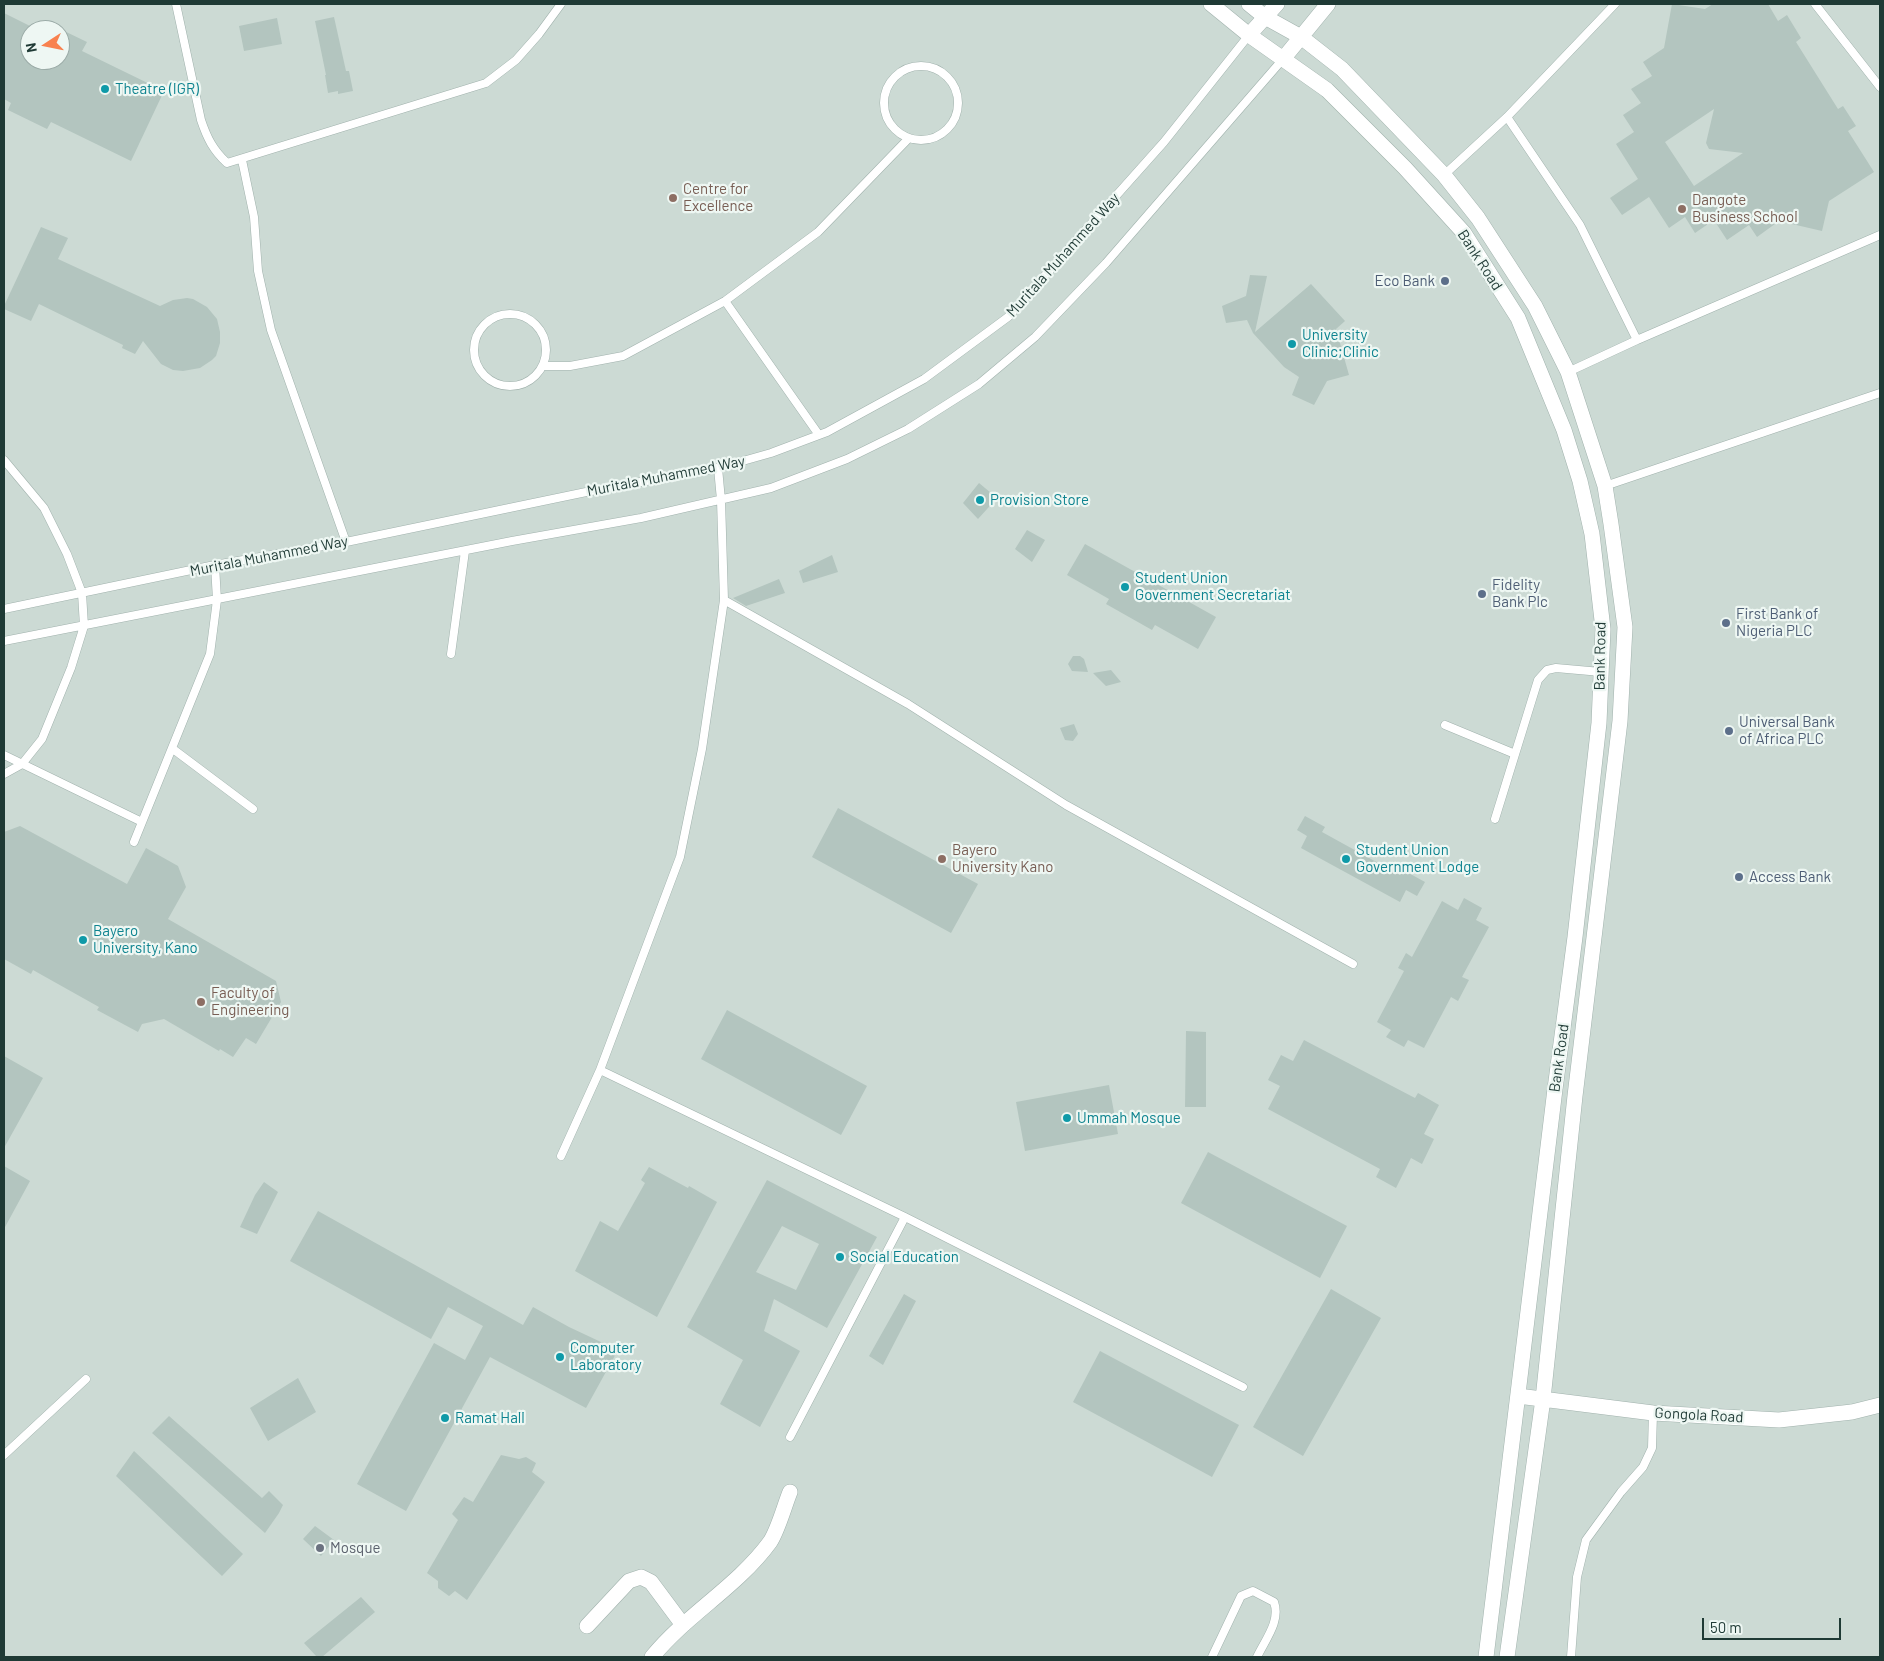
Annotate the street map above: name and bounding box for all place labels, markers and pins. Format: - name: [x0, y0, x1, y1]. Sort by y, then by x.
- place label: Theatre (IGR): [115, 80, 199, 98]
- marker: Theatre (IGR): [99, 83, 111, 95]
- place label: Centre for Excellence: [683, 180, 753, 215]
- place label: Dangote Business School: [1692, 191, 1798, 226]
- marker: Centre for Excellence: [667, 192, 679, 204]
- marker: Dangote Business School: [1676, 203, 1688, 215]
- place label: Eco Bank: [1374, 272, 1435, 290]
- marker: Eco Bank: [1439, 275, 1451, 287]
- place label: University Clinic;Clinic: [1302, 326, 1379, 361]
- marker: University Clinic;Clinic: [1286, 338, 1298, 350]
- place label: Provision Store: [990, 491, 1089, 509]
- marker: Provision Store: [974, 494, 986, 506]
- place label: Student Union Government Secretariat: [1135, 569, 1291, 604]
- place label: Fidelity Bank Plc: [1492, 576, 1548, 611]
- marker: Student Union Government Secretariat: [1119, 581, 1131, 593]
- marker: Fidelity Bank Plc: [1476, 588, 1488, 600]
- place label: First Bank of Nigeria PLC: [1736, 605, 1818, 640]
- marker: First Bank of Nigeria PLC: [1720, 617, 1732, 629]
- place label: Universal Bank of Africa PLC: [1739, 713, 1835, 748]
- marker: Universal Bank of Africa PLC: [1723, 725, 1735, 737]
- place label: Bayero University Kano: [952, 841, 1053, 876]
- place label: Student Union Government Lodge: [1356, 841, 1479, 876]
- marker: Bayero University Kano: [936, 853, 948, 865]
- marker: Student Union Government Lodge: [1340, 853, 1352, 865]
- place label: Access Bank: [1749, 868, 1831, 886]
- marker: Access Bank: [1733, 871, 1745, 883]
- place label: Bayero University, Kano: [93, 922, 198, 957]
- marker: Bayero University, Kano: [77, 934, 89, 946]
- place label: Faculty of Engineering: [211, 984, 289, 1019]
- marker: Faculty of Engineering: [195, 996, 207, 1008]
- place label: Ummah Mosque: [1077, 1109, 1181, 1127]
- marker: Ummah Mosque: [1061, 1112, 1073, 1124]
- place label: Social Education: [850, 1248, 959, 1266]
- marker: Social Education: [834, 1251, 846, 1263]
- place label: Computer Laboratory: [570, 1339, 642, 1374]
- marker: Computer Laboratory: [554, 1351, 566, 1363]
- place label: Ramat Hall: [455, 1409, 525, 1427]
- marker: Ramat Hall: [439, 1412, 451, 1424]
- place label: Mosque: [330, 1539, 380, 1557]
- marker: Mosque: [314, 1542, 326, 1554]

